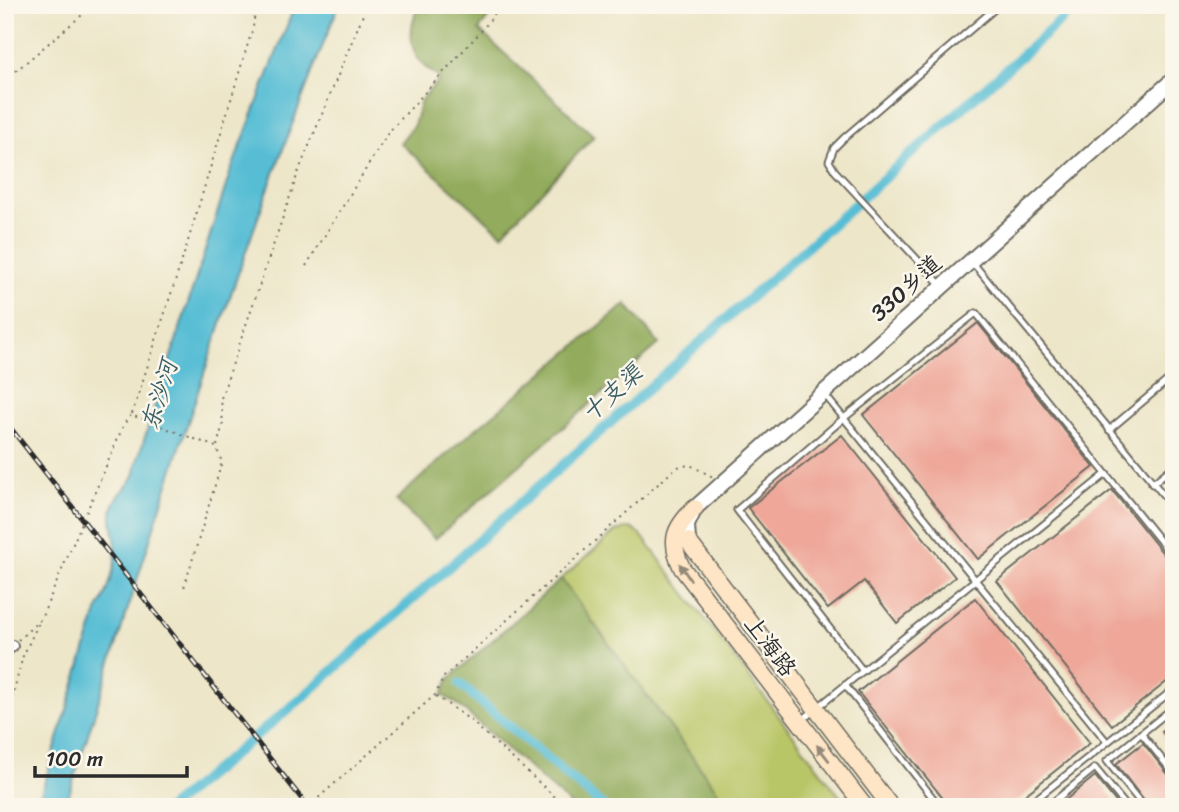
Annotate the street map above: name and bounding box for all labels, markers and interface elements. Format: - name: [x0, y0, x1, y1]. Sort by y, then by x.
- street label: 330乡道: [860, 244, 952, 332]
- water label: 东沙河: [128, 351, 191, 436]
- water label: 十支渠: [571, 352, 654, 433]
- one-way arrow: [679, 562, 692, 582]
- street label: 上海路: [733, 606, 807, 686]
- scale bar: [35, 735, 187, 779]
- text: 100 m: [46, 740, 103, 778]
- one-way arrow: [816, 744, 831, 762]

